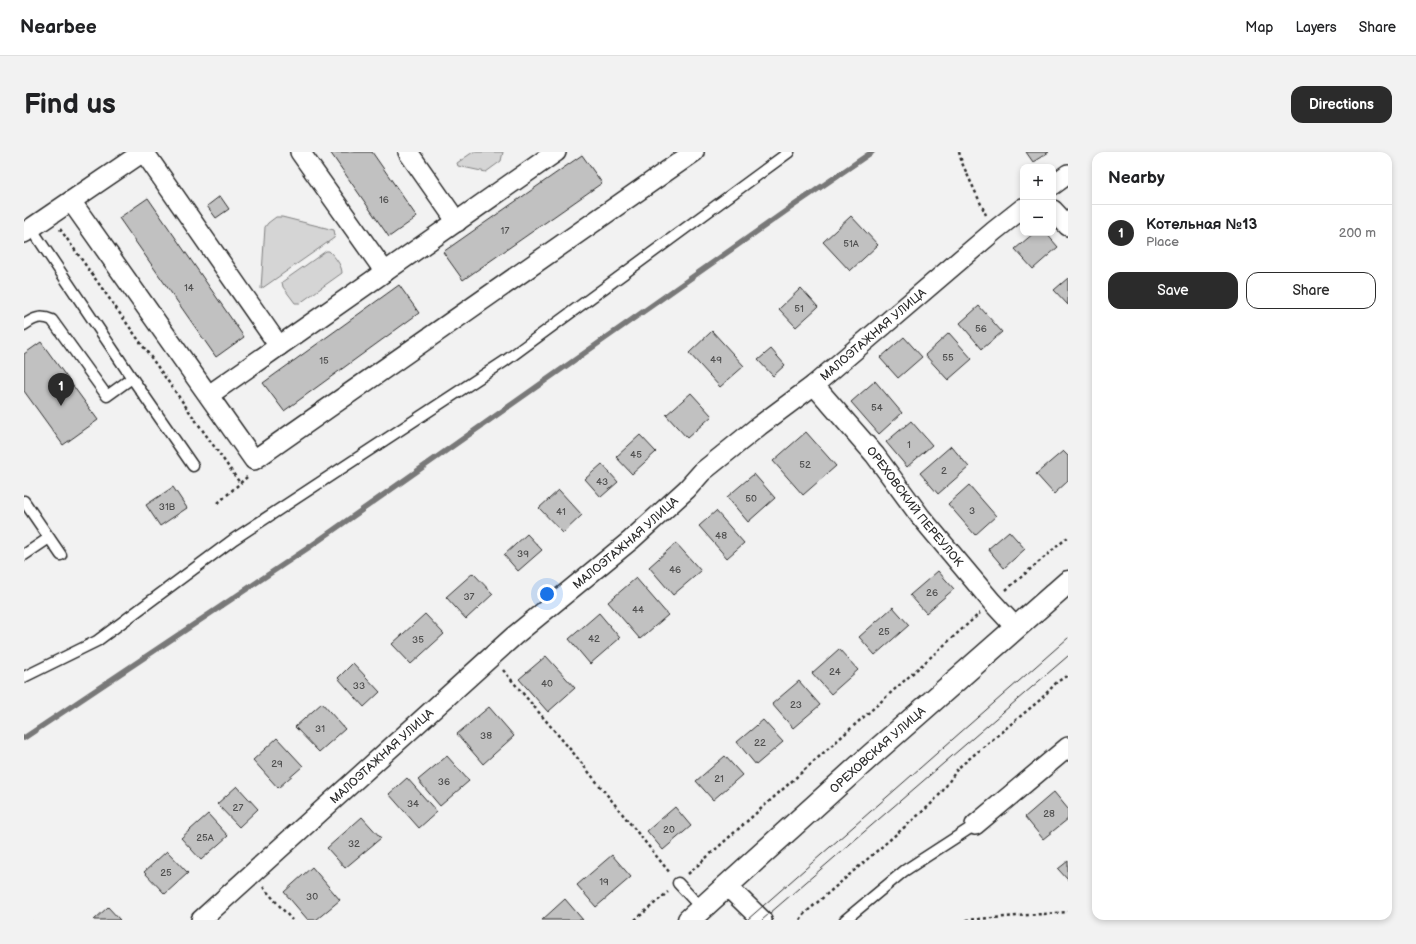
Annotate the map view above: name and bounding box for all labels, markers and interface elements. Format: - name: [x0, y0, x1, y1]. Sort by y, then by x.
- text: Nearbee: [20, 16, 97, 39]
- text: Map: [1245, 19, 1273, 36]
- text: Layers: [1295, 19, 1337, 36]
- text: Share: [1359, 19, 1396, 36]
- button: Directions: [1291, 86, 1392, 123]
- text: Find us: [24, 88, 116, 121]
- map controls: [1020, 164, 1056, 236]
- button: +: [1020, 164, 1056, 200]
- text: Nearby: [1108, 168, 1165, 188]
- house number: 16: [379, 194, 389, 206]
- button: −: [1020, 200, 1056, 236]
- text: Котельная №13: [1146, 215, 1257, 234]
- house number: 17: [501, 225, 509, 237]
- text: 1: [1118, 225, 1124, 241]
- text: 200 m: [1339, 225, 1376, 241]
- text: Place: [1146, 234, 1179, 250]
- house number: 51А: [843, 238, 860, 250]
- button: Save: [1108, 272, 1238, 309]
- button: Share: [1246, 272, 1376, 309]
- house number: 14: [184, 282, 194, 294]
- street label: МАЛОЭТАЖНАЯ УЛИЦА: [817, 285, 930, 384]
- house number: 51: [794, 303, 804, 315]
- house number: 56: [975, 323, 987, 335]
- house number: 55: [942, 352, 954, 364]
- house number: 49: [710, 354, 722, 366]
- house number: 15: [319, 355, 329, 367]
- pin: 1: [48, 373, 74, 406]
- house number: 54: [871, 402, 883, 414]
- house number: 1: [907, 439, 911, 451]
- street label: ОРЕХОВСКИЙ ПЕРЕУЛОК: [863, 444, 966, 570]
- house number: 45: [630, 449, 642, 461]
- house number: 52: [799, 459, 811, 471]
- house number: 2: [941, 465, 947, 477]
- house number: 43: [596, 476, 608, 488]
- street label: МАЛОЭТАЖНАЯ УЛИЦА: [570, 493, 682, 593]
- house number: 50: [745, 493, 757, 505]
- house number: 31В: [159, 501, 176, 513]
- house number: 3: [969, 505, 975, 517]
- house number: 41: [556, 506, 566, 518]
- house number: 48: [715, 530, 727, 542]
- house number: 39: [517, 548, 529, 560]
- house number: 46: [669, 564, 681, 576]
- your location: [537, 584, 557, 604]
- house number: 26: [926, 587, 938, 599]
- house number: 37: [463, 591, 475, 603]
- house number: 44: [632, 604, 644, 616]
- house number: 25: [878, 626, 890, 638]
- house number: 42: [588, 633, 600, 645]
- house number: 35: [412, 634, 424, 646]
- house number: 24: [829, 666, 841, 678]
- house number: 40: [541, 678, 553, 690]
- house number: 33: [353, 680, 365, 692]
- house number: 23: [790, 699, 802, 711]
- street label: ОРЕХОВСКАЯ УЛИЦА: [827, 703, 929, 797]
- street label: МАЛОЭТАЖНАЯ УЛИЦА: [327, 705, 437, 807]
- house number: 31: [315, 723, 325, 735]
- house number: 38: [480, 730, 492, 742]
- house number: 22: [754, 737, 766, 749]
- house number: 29: [271, 758, 283, 770]
- house number: 21: [714, 773, 724, 785]
- house number: 36: [438, 776, 450, 788]
- house number: 34: [407, 798, 419, 810]
- house number: 27: [233, 802, 243, 814]
- house number: 28: [1043, 808, 1055, 820]
- house number: 20: [663, 824, 675, 836]
- house number: 25А: [196, 832, 215, 844]
- house number: 32: [348, 838, 360, 850]
- house number: 25: [160, 867, 172, 879]
- house number: 19: [599, 876, 609, 888]
- house number: 30: [306, 891, 318, 903]

